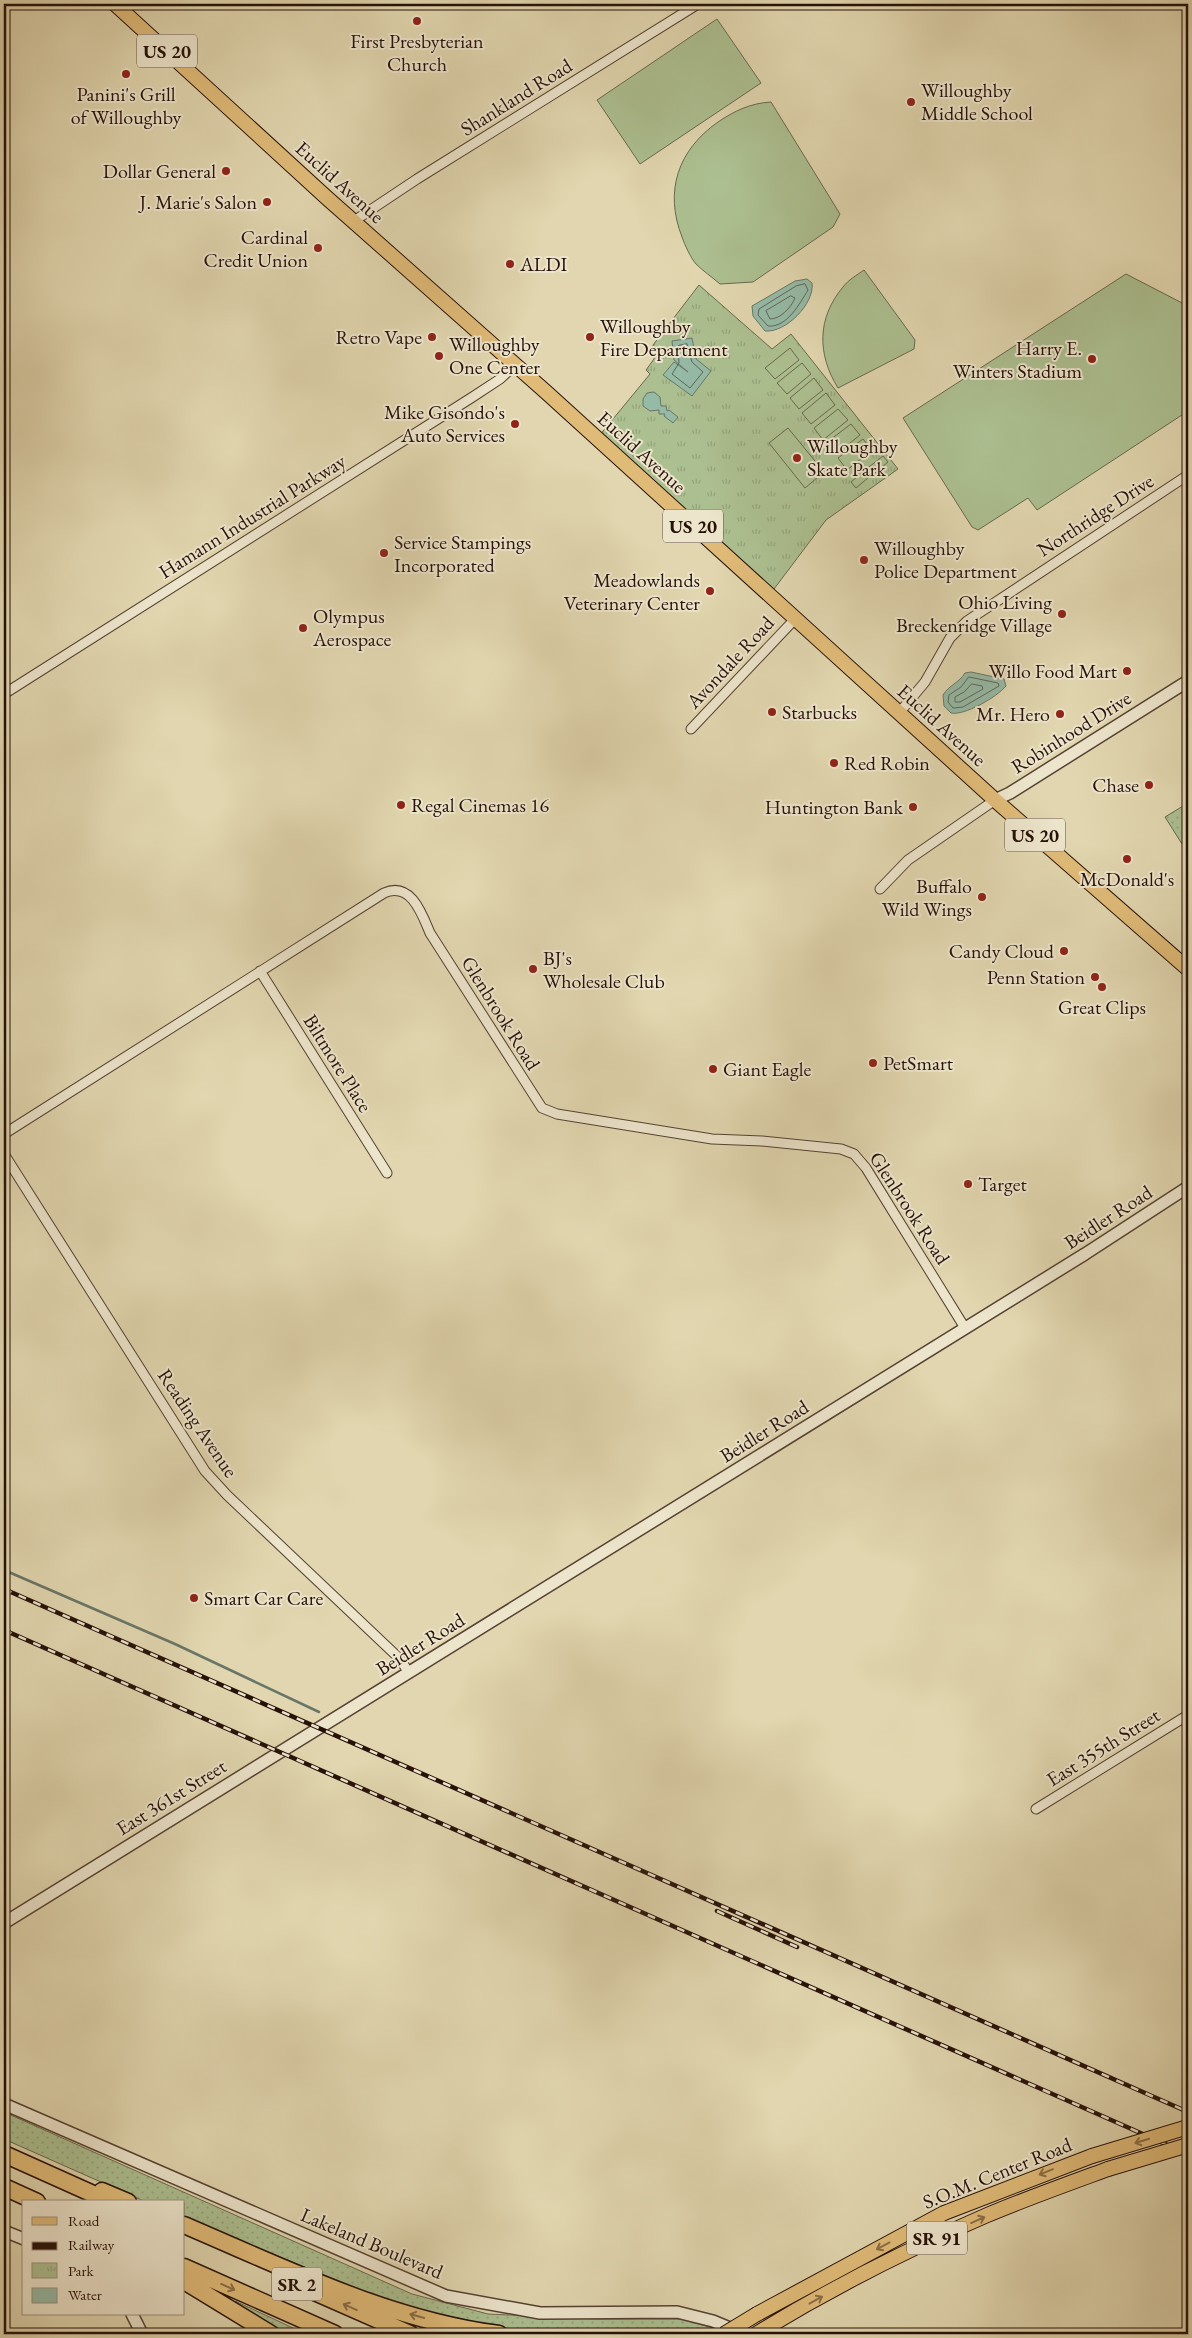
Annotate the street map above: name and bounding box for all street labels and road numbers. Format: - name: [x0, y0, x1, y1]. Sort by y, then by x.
- road number: US 20: [137, 34, 197, 68]
- street label: Shankland Road: [455, 52, 577, 142]
- street label: Euclid Avenue: [290, 135, 390, 229]
- street label: Euclid Avenue: [592, 405, 692, 499]
- street label: Hamann Industrial Parkway: [154, 448, 351, 584]
- street label: Northridge Drive: [1032, 468, 1158, 562]
- road number: US 20: [663, 510, 723, 542]
- street label: Avondale Road: [680, 609, 780, 715]
- street label: Euclid Avenue: [892, 678, 992, 772]
- street label: Robinhood Drive: [1006, 685, 1136, 779]
- road number: US 20: [1005, 818, 1065, 852]
- street label: Glenbrook Road: [456, 951, 547, 1076]
- street label: Biltmore Place: [298, 1009, 379, 1117]
- street label: Glenbrook Road: [864, 1147, 957, 1270]
- street label: Beidler Road: [1059, 1178, 1158, 1255]
- street label: Reading Avenue: [152, 1364, 244, 1483]
- street label: Beidler Road: [715, 1393, 814, 1468]
- street label: Beidler Road: [371, 1606, 470, 1681]
- street label: East 355th Street: [1041, 1701, 1165, 1792]
- street label: East 361st Street: [111, 1752, 231, 1841]
- street label: S.O.M. Center Road: [919, 2131, 1076, 2215]
- street label: Lakeland Boulevard: [297, 2201, 448, 2285]
- road number: SR 91: [907, 2222, 967, 2254]
- road number: SR 2: [272, 2268, 322, 2300]

